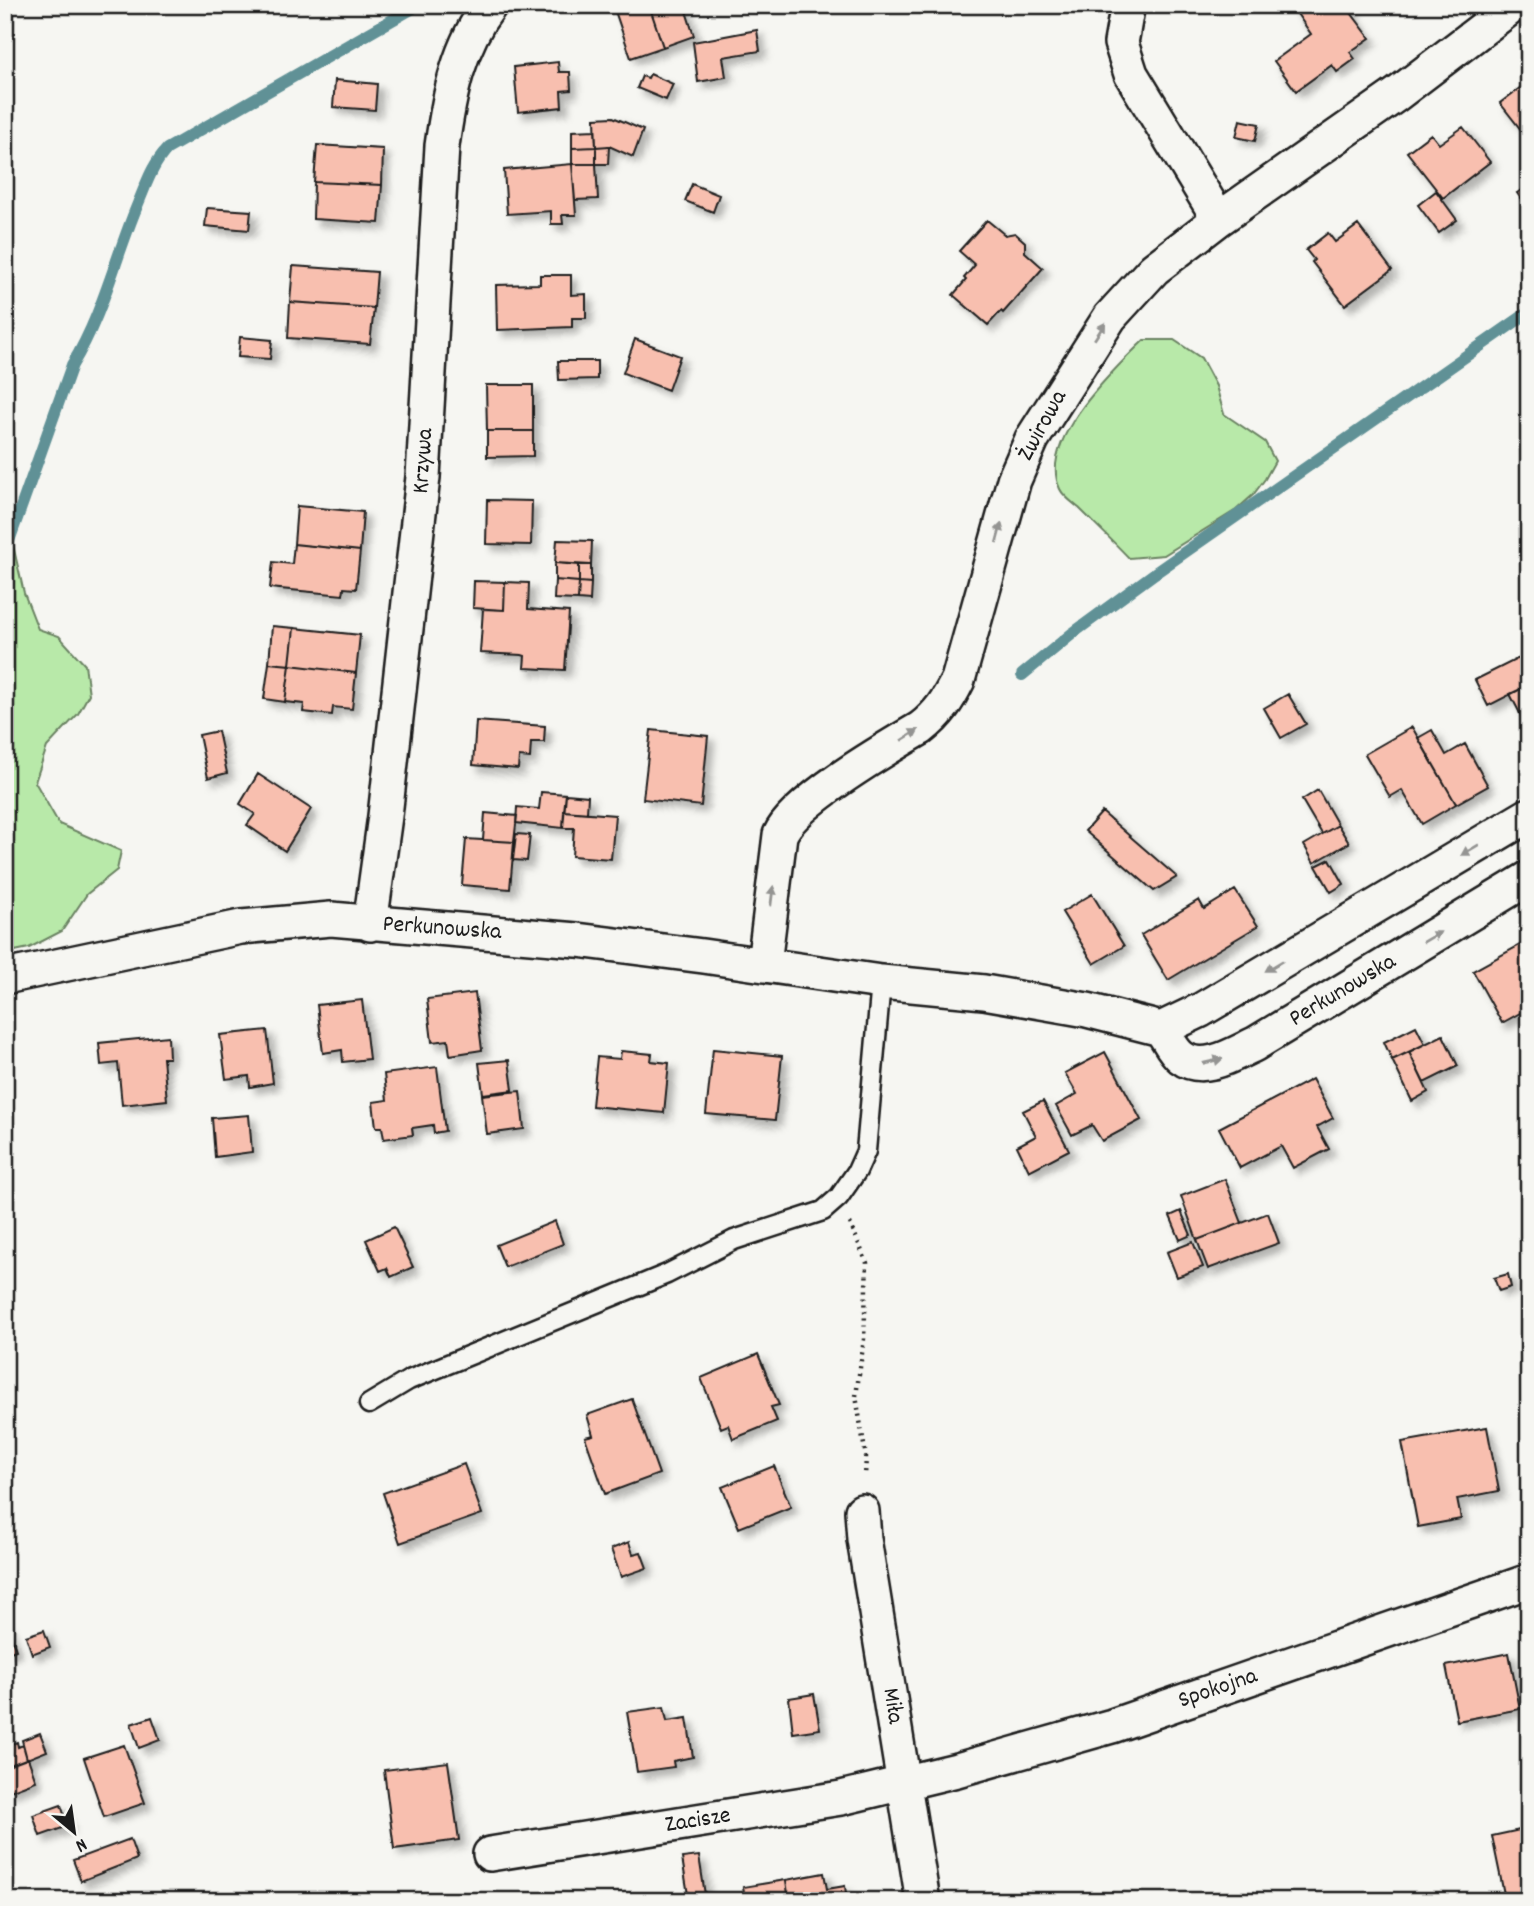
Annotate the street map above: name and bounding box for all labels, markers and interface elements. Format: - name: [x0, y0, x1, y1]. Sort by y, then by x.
- one-way arrow: [1094, 322, 1107, 341]
- street label: Żwirowa: [1009, 383, 1077, 468]
- street label: Krzywa: [405, 426, 443, 495]
- one-way arrow: [994, 522, 1005, 544]
- one-way arrow: [900, 728, 919, 741]
- one-way arrow: [1460, 844, 1480, 856]
- one-way arrow: [767, 885, 778, 907]
- street label: Perkunowska: [381, 908, 503, 950]
- one-way arrow: [1422, 931, 1441, 944]
- street label: Perkunowska: [1283, 945, 1403, 1036]
- one-way arrow: [1265, 960, 1284, 972]
- one-way arrow: [1202, 1055, 1224, 1066]
- street label: Spokojna: [1174, 1659, 1263, 1718]
- street label: Miła: [872, 1686, 912, 1727]
- north arrow: [38, 1798, 108, 1868]
- street label: Zacisze: [663, 1799, 733, 1843]
- text: N: [70, 1830, 91, 1858]

